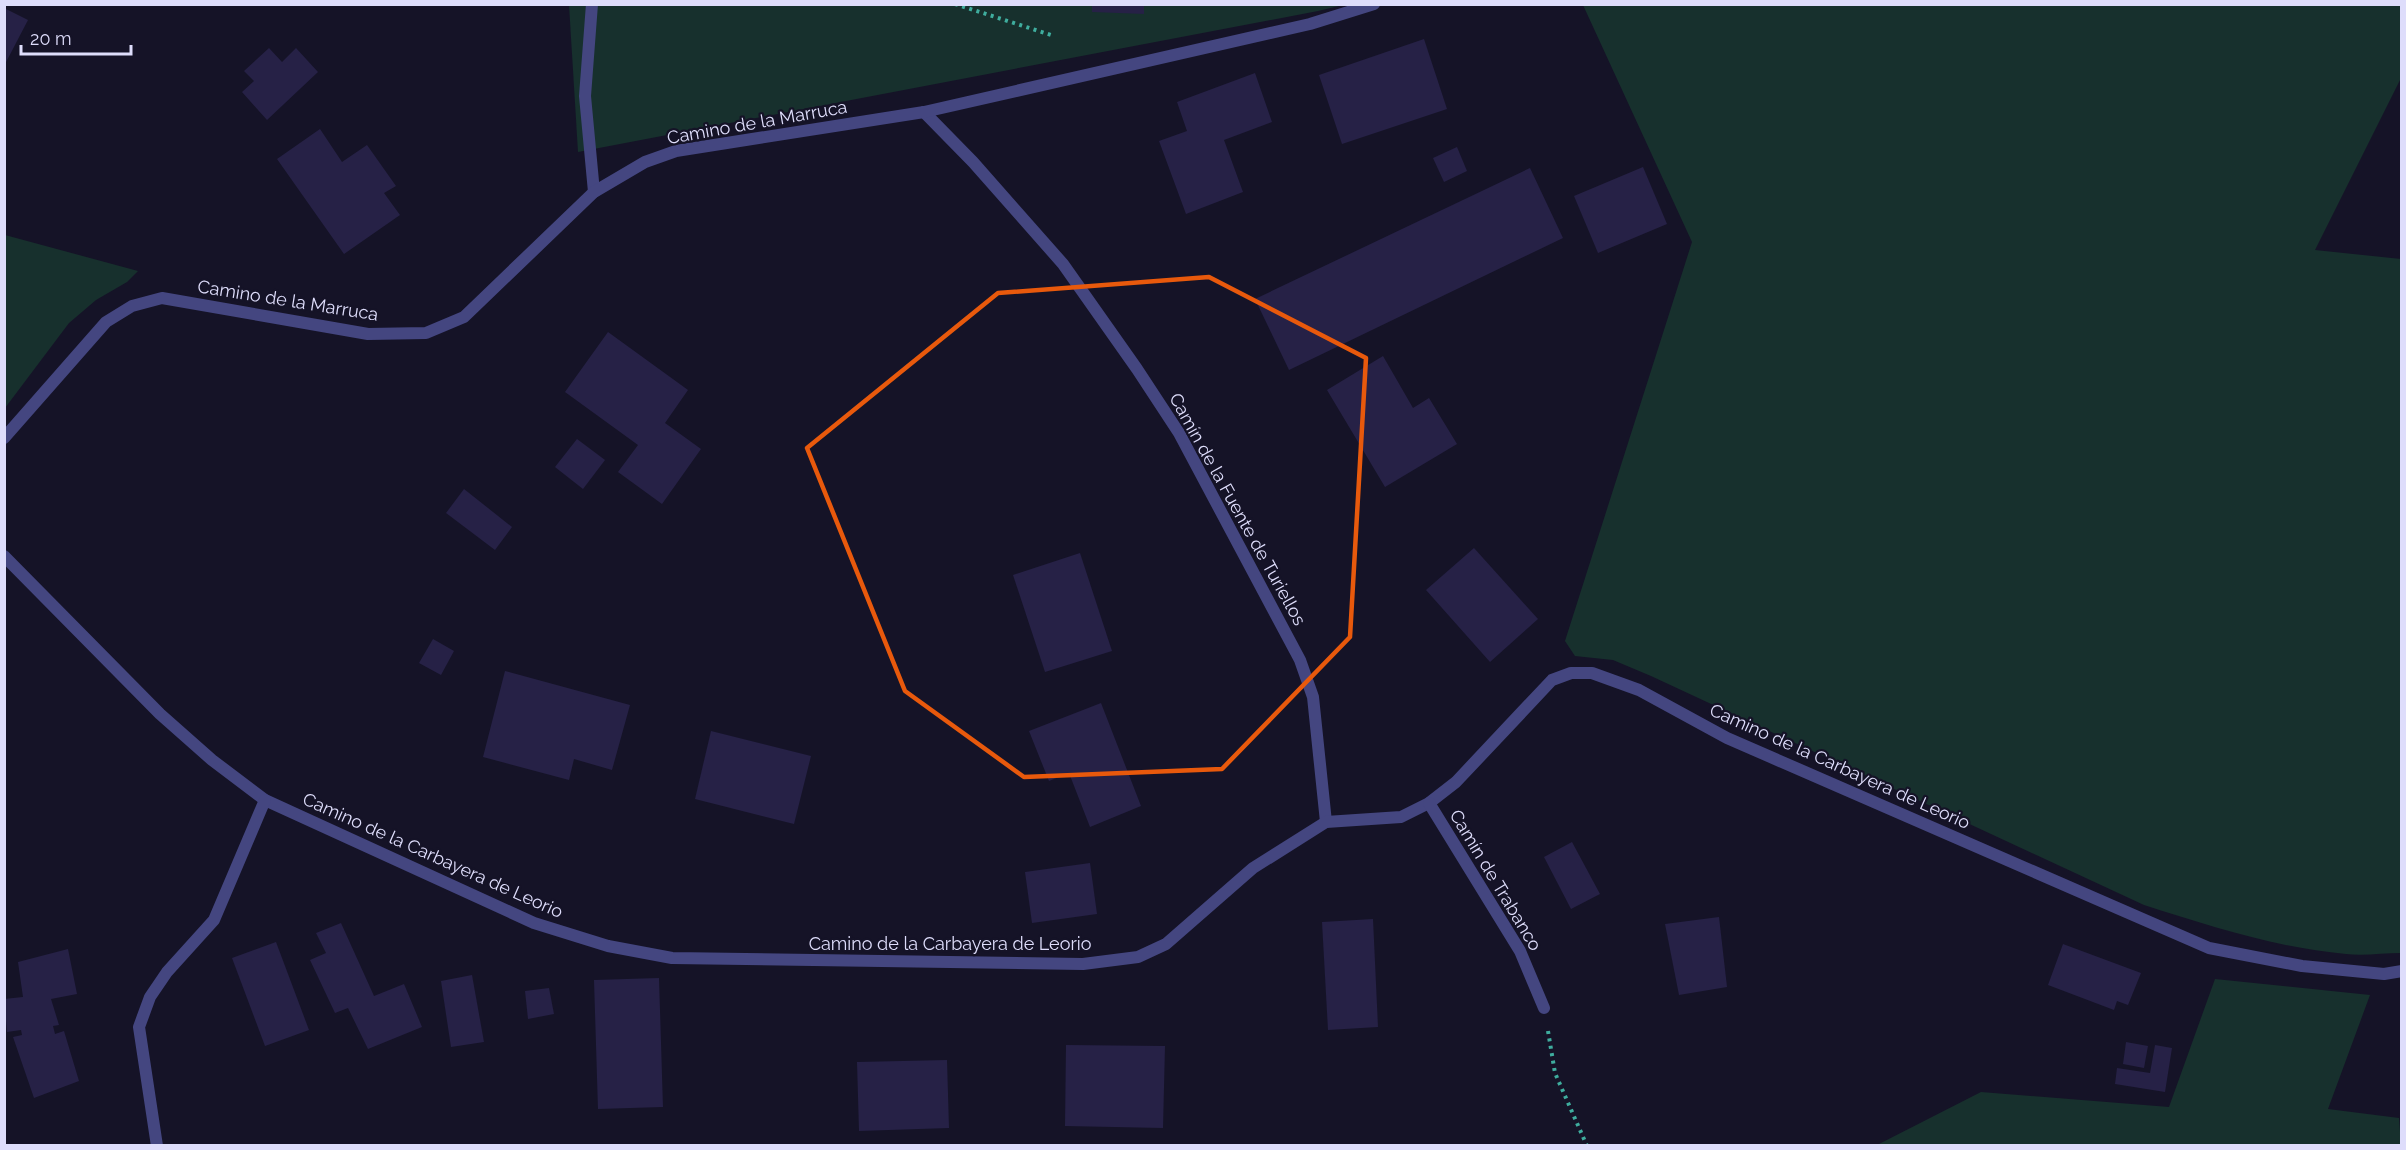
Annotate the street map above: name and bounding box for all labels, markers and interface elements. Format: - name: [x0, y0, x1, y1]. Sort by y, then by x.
- scale bar: [21, 18, 130, 56]
- text: 20 m: [30, 28, 72, 49]
- street label: Camino de la Marruca: [665, 96, 849, 148]
- street label: Camino de la Marruca: [196, 275, 380, 325]
- street label: Camín de la Fuente de Turiellos: [1165, 389, 1311, 629]
- street label: Camino de la Carbayera de Leorio: [1707, 699, 1974, 833]
- street label: Camino de la Carbayera de Leorio: [300, 788, 567, 922]
- street label: Camín de Trabanco: [1446, 806, 1547, 955]
- street label: Camino de la Carbayera de Leorio: [809, 933, 1092, 954]

